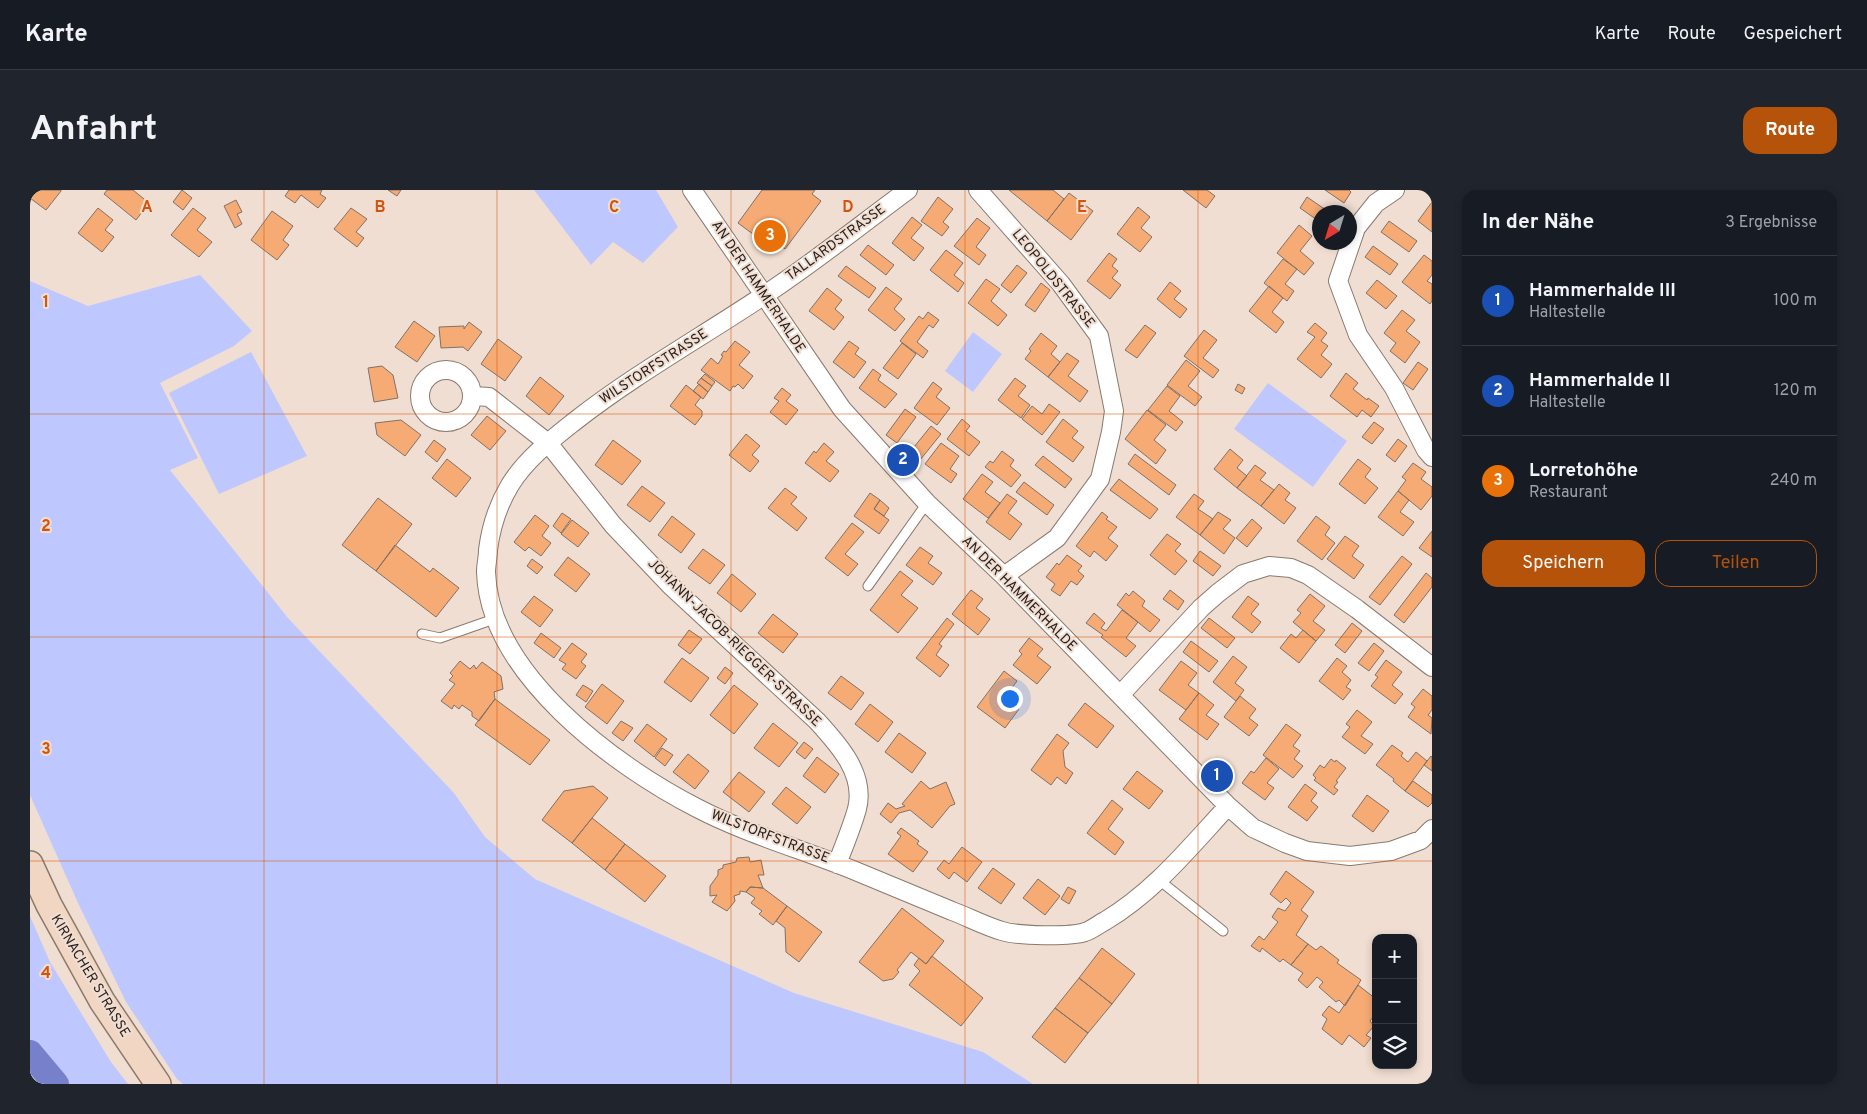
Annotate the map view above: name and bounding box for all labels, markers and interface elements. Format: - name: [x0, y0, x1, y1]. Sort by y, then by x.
- text: Karte: [25, 20, 88, 50]
- text: Karte: [1595, 23, 1640, 46]
- text: Route: [1668, 23, 1716, 46]
- text: Gespeichert: [1744, 23, 1842, 46]
- button: Route: [1743, 107, 1837, 154]
- text: Anfahrt: [30, 108, 157, 152]
- text: A: [141, 198, 153, 218]
- text: B: [374, 198, 386, 218]
- text: C: [609, 198, 619, 218]
- text: E: [1077, 198, 1087, 218]
- street label: TALLARDSTRASSE: [783, 201, 889, 285]
- north arrow: [1312, 205, 1357, 250]
- text: In der Nähe: [1482, 209, 1594, 236]
- text: 3 Ergebnisse: [1725, 213, 1817, 233]
- pin: 3: [754, 217, 786, 255]
- street label: AN DER HAMMERHALDE: [707, 218, 809, 356]
- street label: LEOPOLDSTRASSE: [1008, 226, 1098, 332]
- text: Hammerhalde III: [1529, 279, 1676, 303]
- text: 1: [1495, 291, 1501, 311]
- text: 100 m: [1773, 291, 1817, 311]
- text: 1: [43, 293, 49, 313]
- text: Haltestelle: [1529, 303, 1606, 323]
- street label: WILSTORFSTRASSE: [597, 326, 711, 408]
- text: Hammerhalde II: [1529, 369, 1670, 393]
- text: 2: [1493, 381, 1503, 401]
- text: 120 m: [1774, 381, 1817, 401]
- text: Haltestelle: [1529, 393, 1606, 413]
- pin: 2: [887, 441, 919, 479]
- text: Lorretohöhe: [1529, 459, 1638, 483]
- text: 3: [1493, 471, 1503, 491]
- text: 240 m: [1770, 471, 1817, 491]
- text: Restaurant: [1529, 483, 1608, 503]
- text: 2: [41, 517, 51, 537]
- street label: AN DER HAMMERHALDE: [958, 533, 1080, 655]
- button: Speichern: [1482, 540, 1645, 587]
- button: Teilen: [1655, 540, 1817, 587]
- street label: JOHANN-JACOB-RIEGGER-STRASSE: [644, 555, 824, 731]
- your location: [997, 686, 1023, 712]
- text: 3: [41, 740, 51, 760]
- pin: 1: [1201, 757, 1233, 795]
- street label: WILSTORFSTRASSE: [708, 807, 832, 867]
- street label: KIRNACHER STRASSE: [47, 912, 133, 1040]
- map controls: [1372, 934, 1417, 1069]
- button: +: [1372, 934, 1417, 979]
- text: 4: [41, 964, 51, 984]
- button: −: [1372, 979, 1417, 1024]
- button: layers: [1372, 1024, 1417, 1069]

